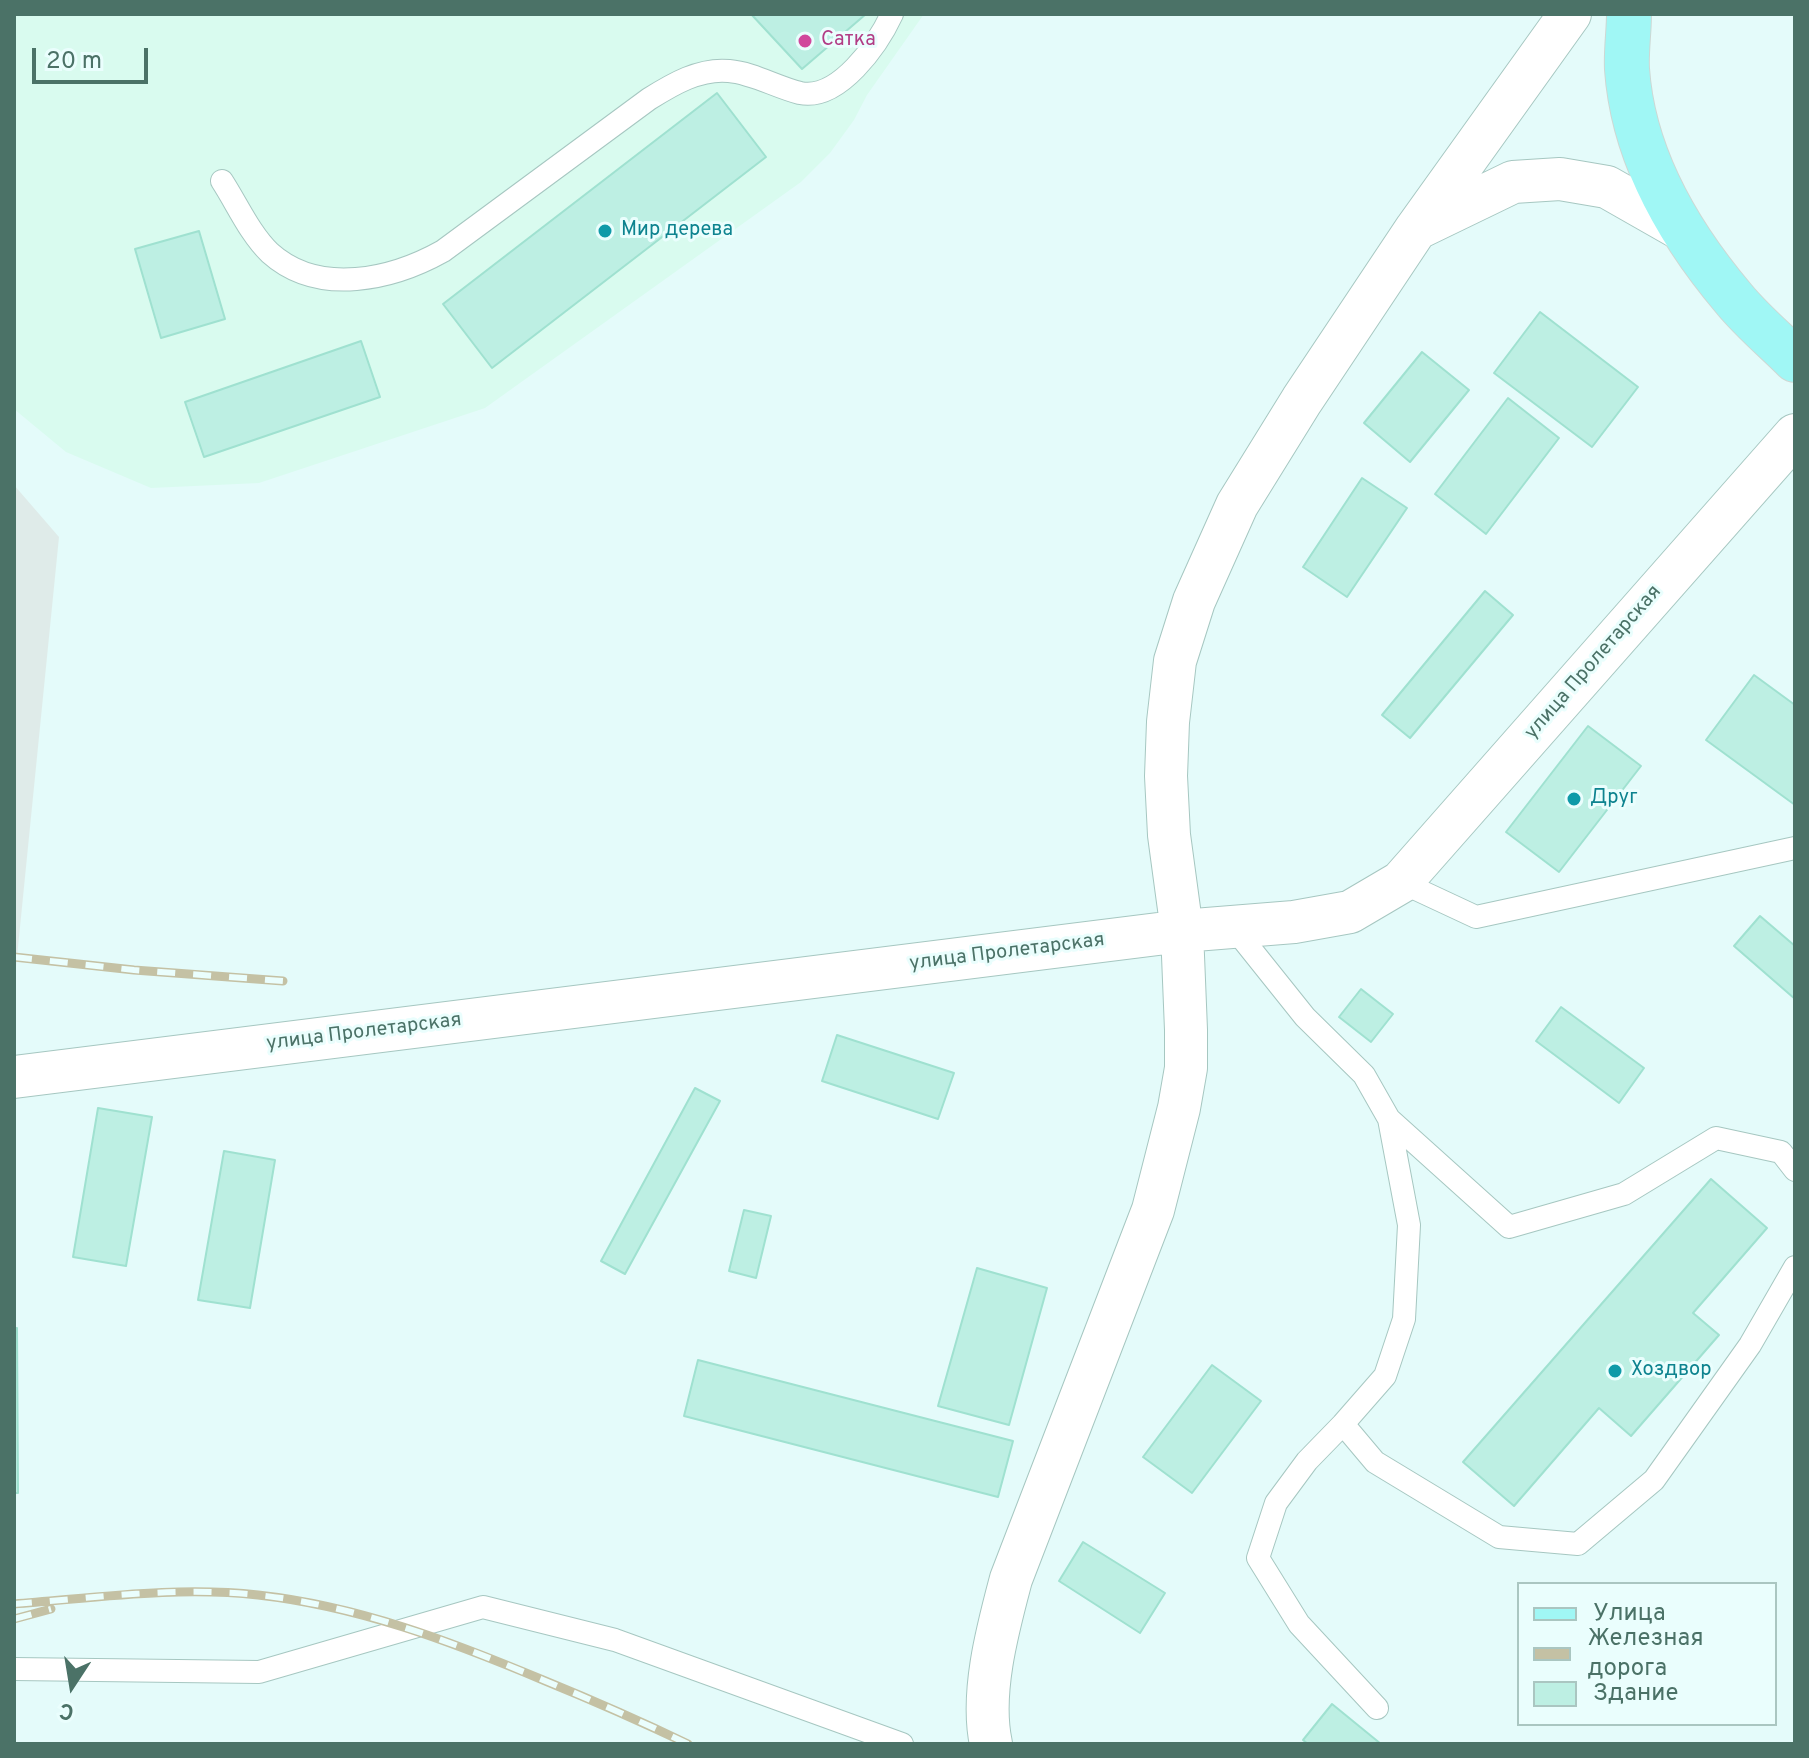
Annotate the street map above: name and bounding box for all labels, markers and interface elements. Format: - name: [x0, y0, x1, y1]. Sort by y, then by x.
- place label: Сатка: [821, 29, 876, 53]
- scale bar: [36, 32, 152, 82]
- marker: Сатка: [796, 32, 814, 50]
- text: 20 m: [46, 47, 102, 77]
- place label: Мир дерева: [621, 219, 733, 243]
- marker: Мир дерева: [596, 222, 614, 240]
- street label: улица Пролетарская: [1521, 581, 1667, 745]
- place label: Друг: [1590, 787, 1638, 811]
- marker: Друг: [1565, 790, 1583, 808]
- street label: улица Пролетарская: [908, 929, 1106, 977]
- street label: улица Пролетарская: [265, 1009, 463, 1057]
- place label: Хоздвор: [1631, 1359, 1712, 1383]
- marker: Хоздвор: [1606, 1362, 1624, 1380]
- legend: [1517, 1582, 1777, 1726]
- text: Улица: [1593, 1599, 1666, 1629]
- text: Железная дорога: [1587, 1624, 1704, 1684]
- north arrow: [32, 1646, 112, 1726]
- text: Здание: [1593, 1679, 1679, 1709]
- text: С: [57, 1695, 77, 1725]

